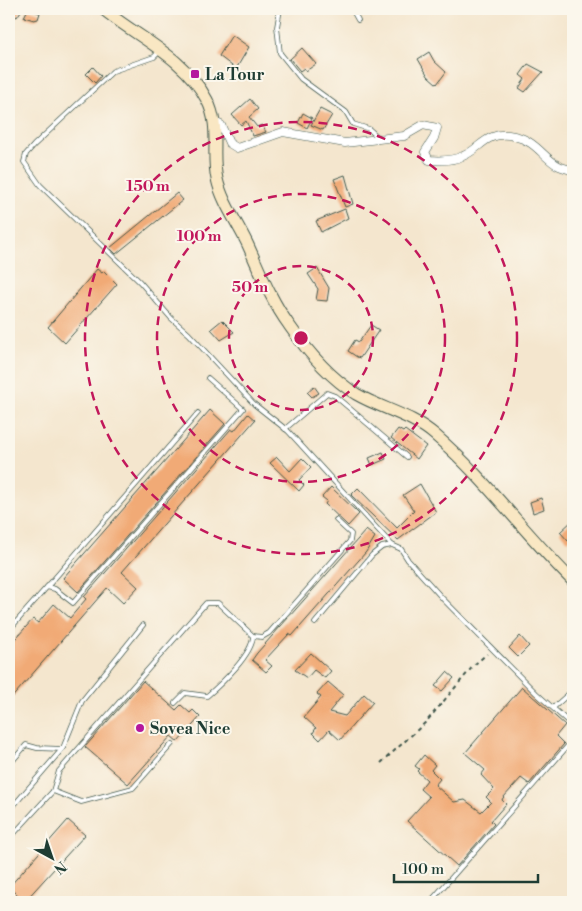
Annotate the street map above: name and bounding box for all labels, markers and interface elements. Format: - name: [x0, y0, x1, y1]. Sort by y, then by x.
- place label: La Tour: [205, 65, 265, 85]
- marker: La Tour: [189, 68, 201, 80]
- text: 150 m: [126, 177, 170, 196]
- text: 100 m: [177, 227, 222, 246]
- text: 50 m: [232, 278, 268, 297]
- centre of rings: [292, 329, 310, 347]
- place label: Sovea Nice: [150, 719, 231, 739]
- marker: Sovea Nice: [134, 722, 146, 734]
- north arrow: [28, 834, 78, 884]
- scale bar: [394, 851, 538, 883]
- text: N: [50, 857, 70, 878]
- text: 100 m: [402, 860, 444, 879]

